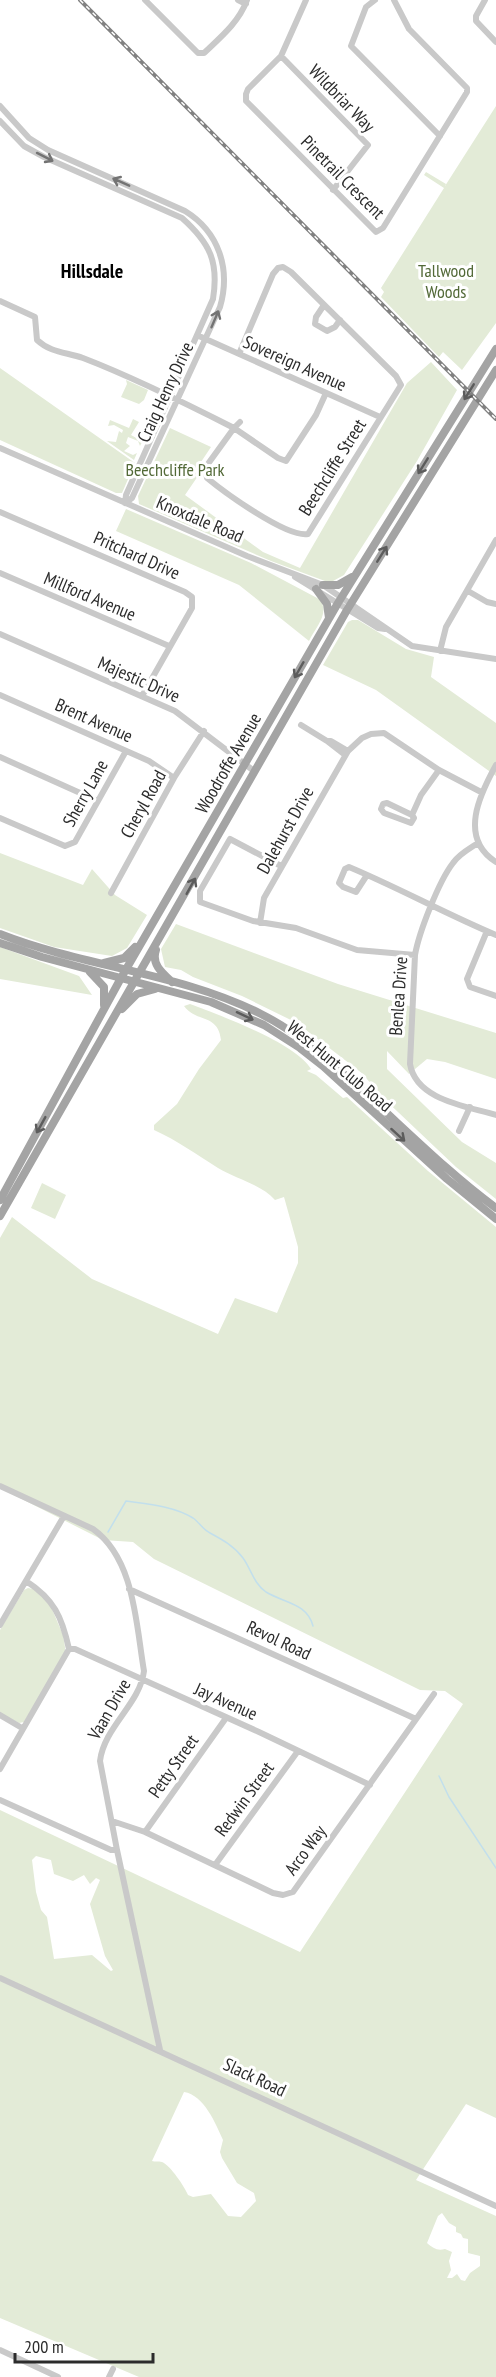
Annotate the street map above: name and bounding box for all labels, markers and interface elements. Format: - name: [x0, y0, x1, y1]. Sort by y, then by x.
- street label: Wildbriar Way: [304, 59, 380, 137]
- street label: Pinetrail Crescent: [296, 130, 390, 224]
- one-way arrow: [36, 152, 54, 164]
- one-way arrow: [112, 176, 130, 187]
- district label: Hillsdale: [61, 258, 123, 284]
- park label: Tallwood Woods: [418, 259, 474, 303]
- one-way arrow: [210, 311, 221, 329]
- street label: Sovereign Avenue: [240, 330, 350, 396]
- street label: Craig Henry Drive: [132, 338, 198, 446]
- one-way arrow: [463, 383, 475, 400]
- street label: Beechcliffe Street: [293, 414, 371, 520]
- one-way arrow: [417, 457, 430, 474]
- park label: Beechcliffe Park: [126, 458, 225, 481]
- street label: Knoxdale Road: [153, 490, 247, 548]
- street label: Pritchard Drive: [90, 526, 184, 584]
- one-way arrow: [376, 545, 389, 562]
- street label: Millford Avenue: [41, 566, 139, 626]
- street label: Majestic Drive: [94, 651, 184, 707]
- one-way arrow: [293, 661, 305, 678]
- street label: Brent Avenue: [52, 693, 136, 747]
- street label: Woodroffe Avenue: [190, 708, 266, 818]
- street label: Sherry Lane: [57, 756, 113, 830]
- street label: Cheryl Road: [115, 766, 171, 842]
- street label: Dalehurst Drive: [252, 782, 318, 878]
- one-way arrow: [185, 878, 197, 895]
- street label: Benlea Drive: [384, 956, 412, 1036]
- one-way arrow: [236, 1010, 254, 1022]
- street label: West Hunt Club Road: [283, 1015, 397, 1117]
- one-way arrow: [35, 1116, 46, 1134]
- one-way arrow: [391, 1128, 406, 1142]
- street label: Revol Road: [243, 1615, 315, 1665]
- street label: Vaan Drive: [82, 1674, 136, 1744]
- street label: Jay Avenue: [190, 1677, 261, 1725]
- street label: Petty Street: [143, 1730, 203, 1802]
- street label: Redwin Street: [209, 1757, 279, 1841]
- street label: Arco Way: [279, 1820, 331, 1880]
- street label: Slack Road: [220, 2053, 290, 2101]
- scale bar: [15, 2326, 153, 2364]
- text: 200 m: [24, 2335, 64, 2358]

